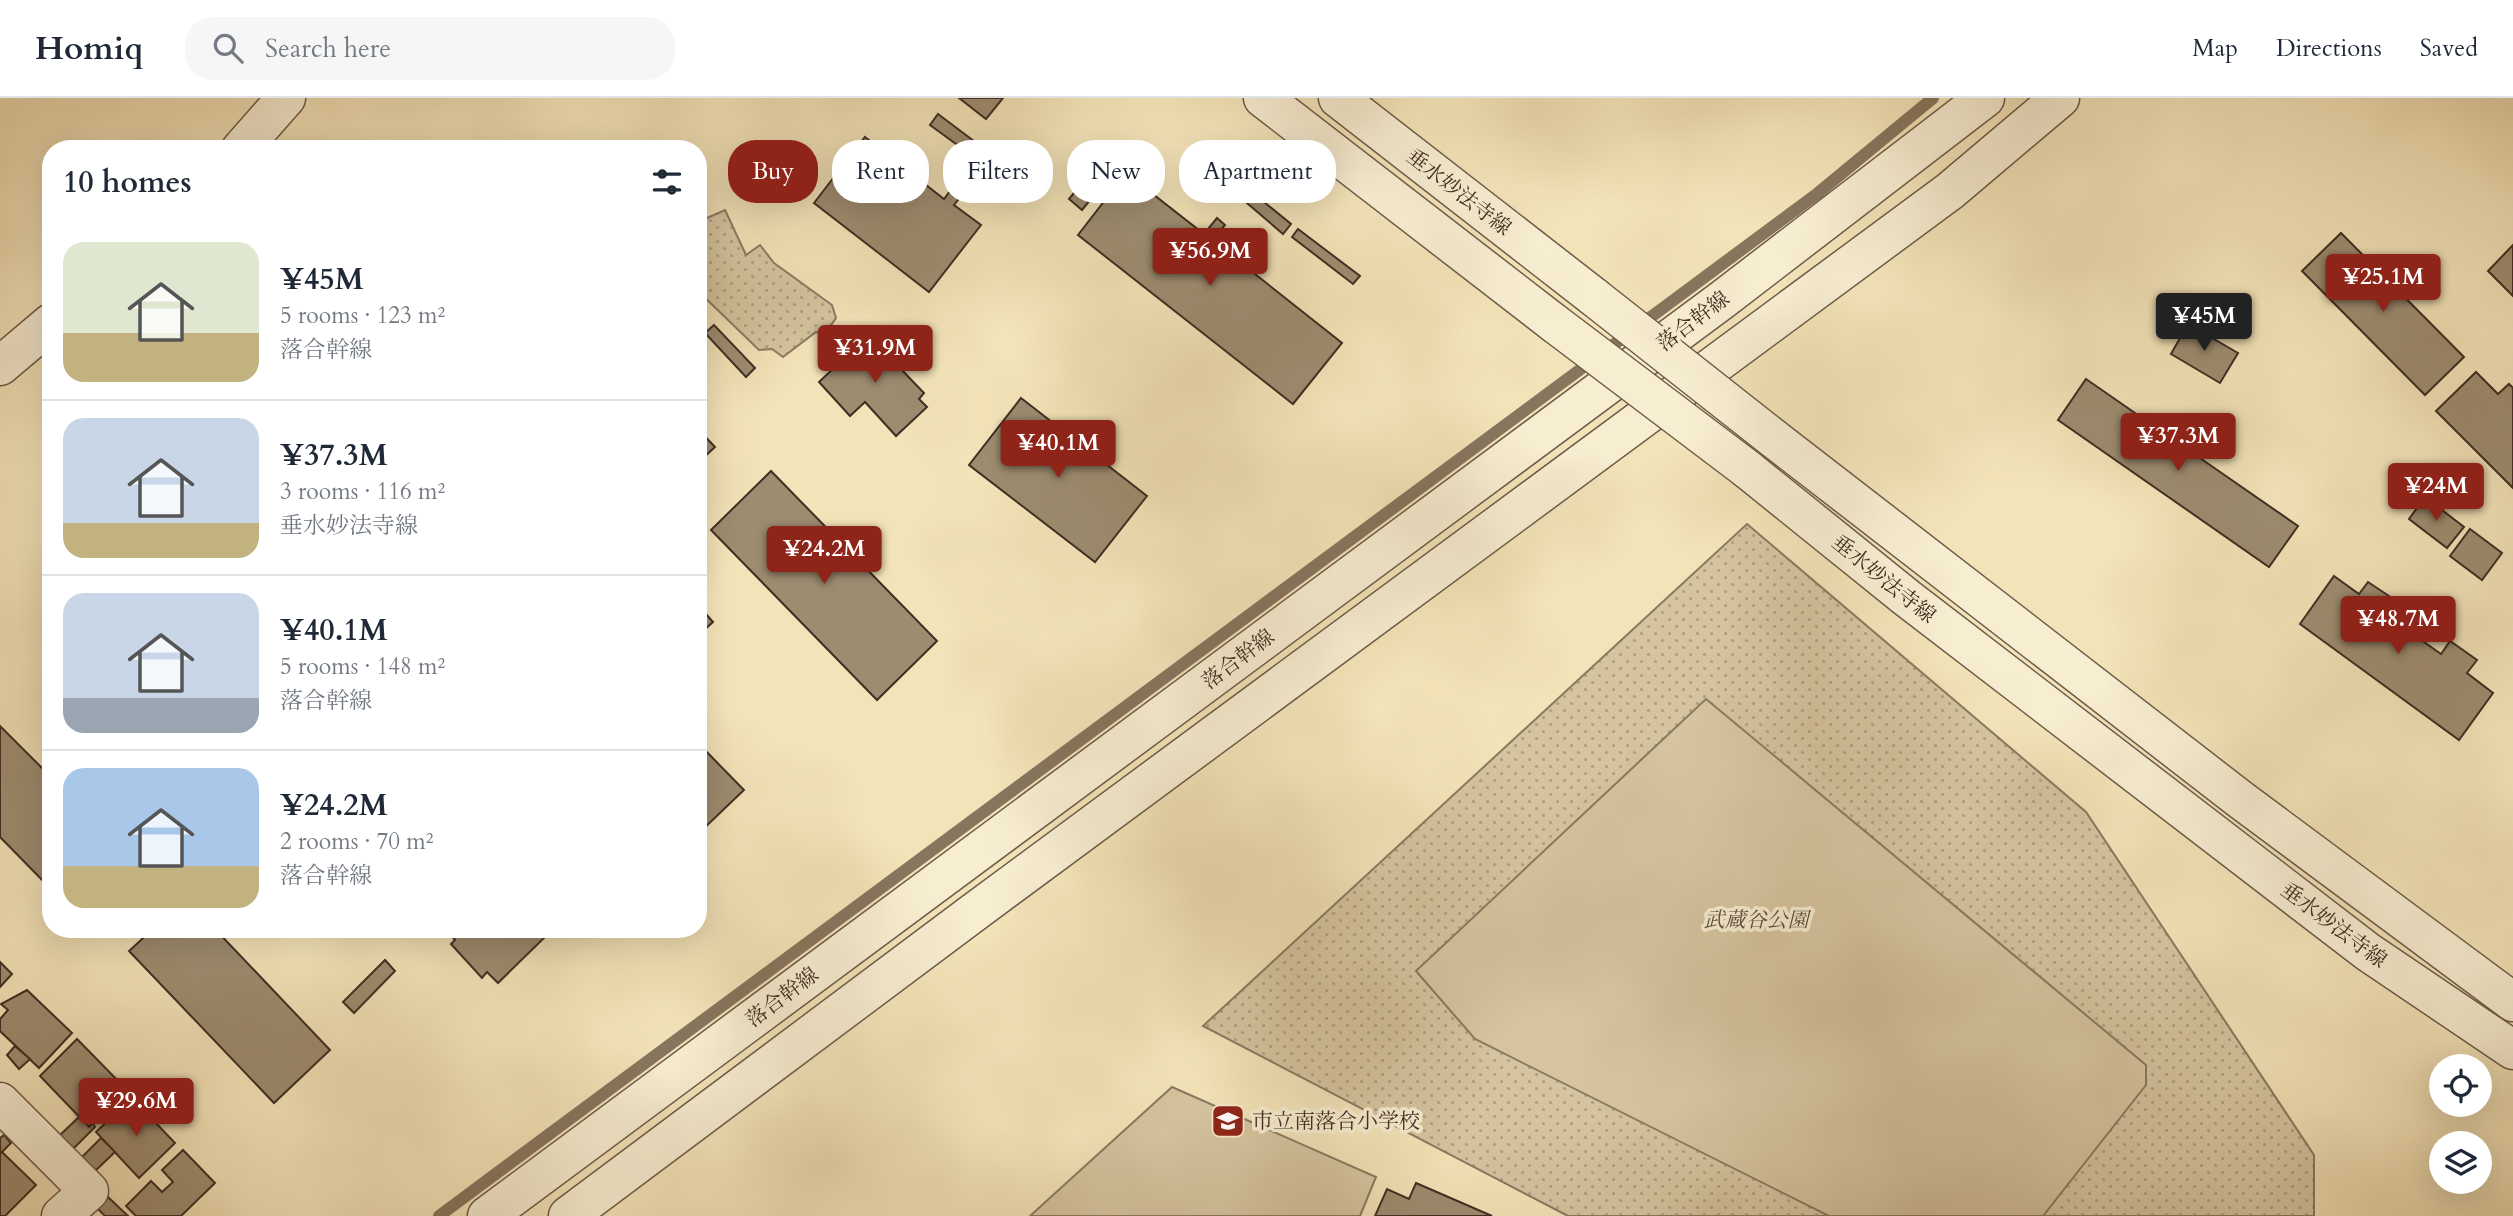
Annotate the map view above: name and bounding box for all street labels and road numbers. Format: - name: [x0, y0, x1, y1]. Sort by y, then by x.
- street label: 垂水妙法寺線: [1400, 142, 1517, 243]
- street label: 落合幹線: [1651, 285, 1736, 358]
- street label: 垂水妙法寺線: [1826, 528, 1942, 630]
- street label: 落合幹線: [1196, 623, 1281, 696]
- street label: 垂水妙法寺線: [2275, 876, 2393, 975]
- street label: 落合幹線: [740, 961, 825, 1034]

